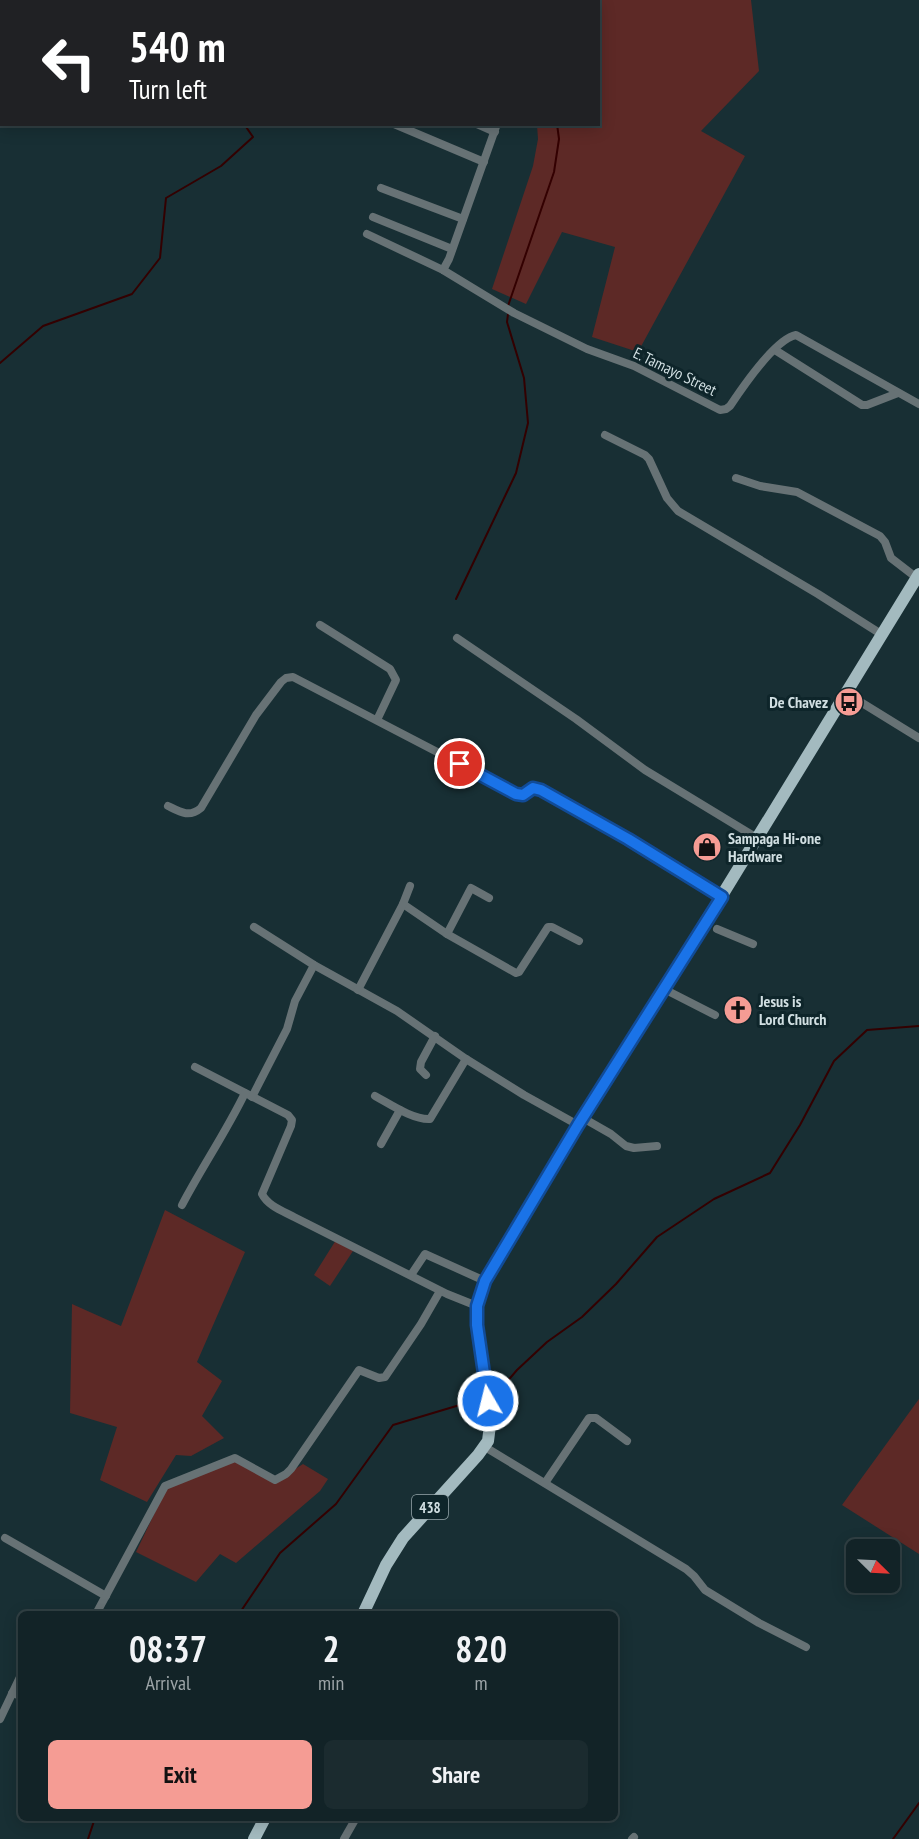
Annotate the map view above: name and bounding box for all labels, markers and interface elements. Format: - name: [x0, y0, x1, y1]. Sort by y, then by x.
- text: 540 m: [129, 19, 226, 74]
- icon: left: [30, 24, 108, 102]
- text: Turn left: [129, 72, 207, 106]
- street label: E. Tamayo Street: [630, 342, 720, 400]
- bus stop icon: De Chavez: [833, 686, 865, 718]
- place label: De Chavez: [769, 692, 828, 712]
- pin: [434, 738, 485, 789]
- icon: arrive: [443, 747, 476, 780]
- place label: Sampaga Hi-one Hardware: [728, 828, 821, 866]
- shop icon: Sampaga Hi-one Hardware: [691, 831, 723, 863]
- place label: Jesus is Lord Church: [758, 991, 827, 1029]
- church icon: Jesus is Lord Church: [722, 994, 754, 1026]
- position arrow: [456, 1369, 520, 1433]
- road number: 438: [412, 1495, 448, 1519]
- north arrow: [846, 1539, 900, 1593]
- map controls: [846, 1539, 900, 1593]
- text: 08:37: [129, 1625, 207, 1672]
- text: 2: [322, 1625, 340, 1672]
- text: 820: [455, 1625, 507, 1672]
- text: Arrival: [145, 1670, 191, 1696]
- text: min: [318, 1670, 344, 1696]
- text: m: [475, 1670, 488, 1696]
- button: Exit: [48, 1740, 312, 1809]
- button: Share: [324, 1740, 588, 1809]

